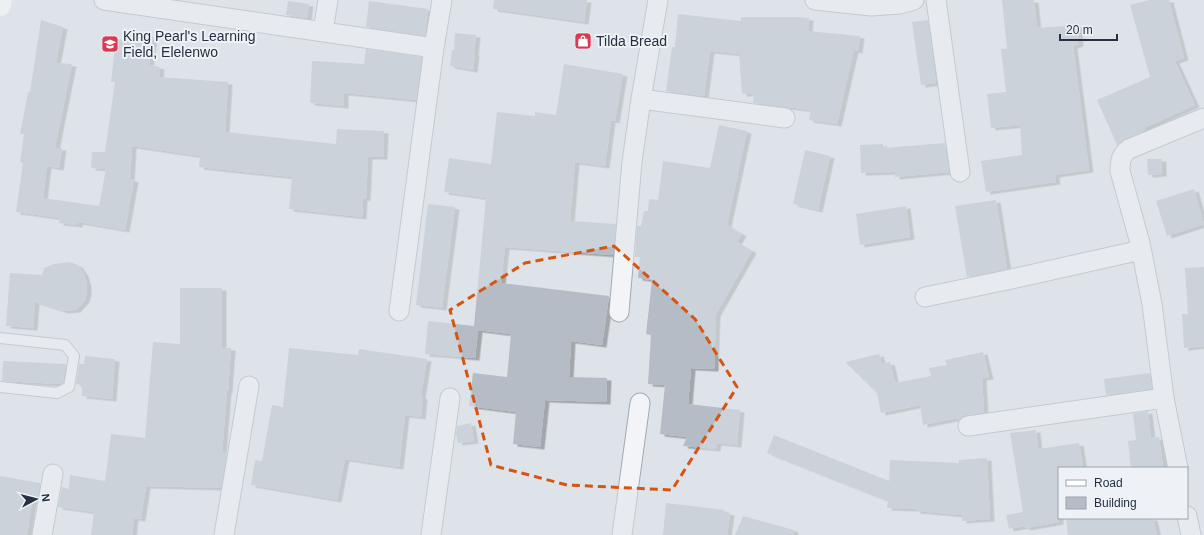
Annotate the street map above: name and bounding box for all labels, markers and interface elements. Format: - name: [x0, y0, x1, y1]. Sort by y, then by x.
- scale bar: [1060, 16, 1117, 42]
- text: 20 m: [1066, 23, 1093, 37]
- place label: King Pearl's Learning Field, Elelenwo: [123, 28, 256, 60]
- shop icon: Tilda Bread: [573, 31, 593, 51]
- place label: Tilda Bread: [596, 33, 667, 49]
- school or university icon: King Pearl's Learning Field, Elelenwo: [100, 34, 120, 54]
- legend: [1058, 467, 1188, 519]
- text: Road: [1094, 476, 1123, 490]
- north arrow: [16, 479, 56, 519]
- text: N: [39, 493, 52, 503]
- text: Building: [1094, 496, 1137, 510]

